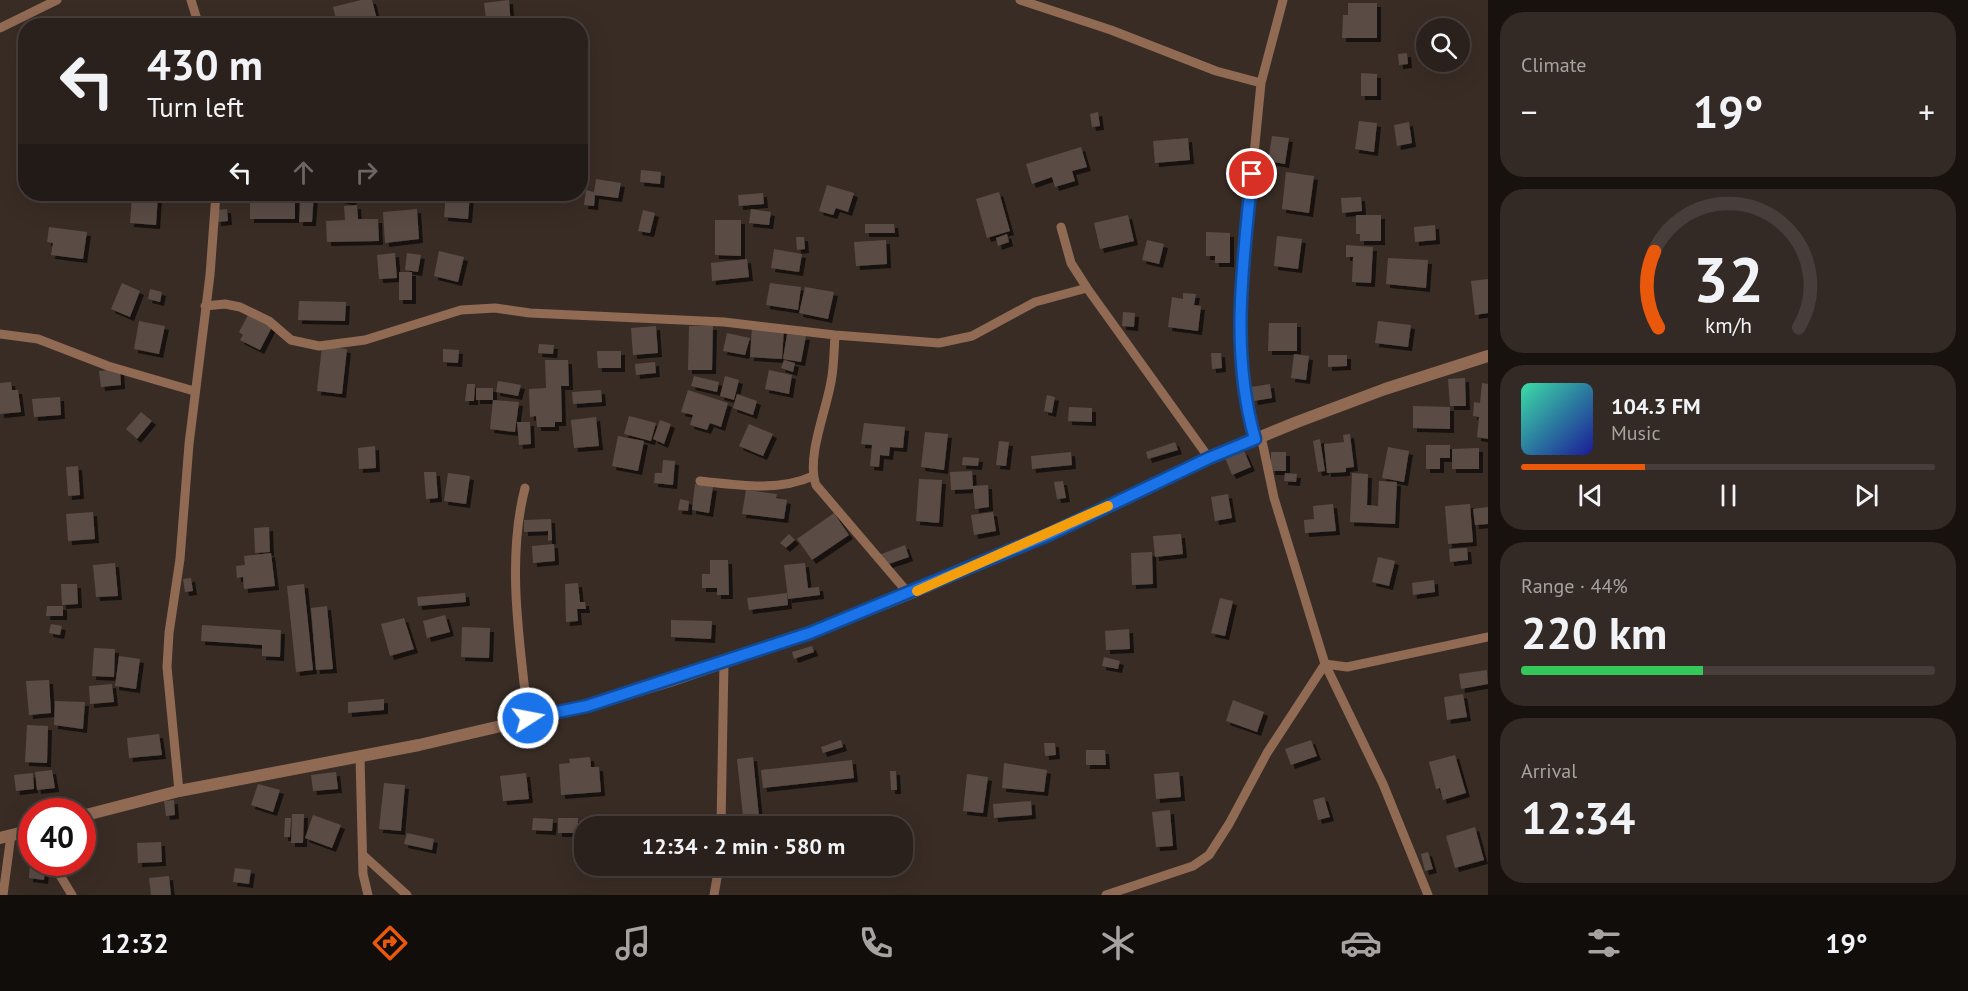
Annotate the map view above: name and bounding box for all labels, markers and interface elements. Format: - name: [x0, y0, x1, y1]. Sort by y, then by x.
- map controls: [1416, 18, 1470, 72]
- button: search: [1416, 18, 1470, 72]
- text: 430 m: [147, 37, 263, 92]
- icon: left: [48, 42, 126, 120]
- text: Climate: [1521, 52, 1587, 78]
- text: 19°: [1693, 82, 1763, 140]
- text: Turn left: [147, 90, 244, 124]
- text: −: [1521, 90, 1538, 133]
- text: +: [1918, 90, 1935, 133]
- pin: [1226, 148, 1277, 199]
- icon: left: [224, 156, 257, 189]
- icon: ahead: [287, 156, 320, 189]
- icon: right: [350, 156, 383, 189]
- icon: arrive: [1235, 157, 1268, 190]
- text: 32: [1693, 238, 1763, 319]
- text: km/h: [1704, 311, 1751, 339]
- text: 104.3 FM: [1611, 392, 1701, 420]
- text: Music: [1611, 420, 1660, 446]
- icon: previous: [1574, 479, 1607, 512]
- icon: pause: [1712, 479, 1745, 512]
- icon: next: [1850, 479, 1883, 512]
- text: Range · 44%: [1521, 573, 1628, 599]
- text: 220 km: [1521, 603, 1667, 661]
- position arrow: [496, 686, 560, 750]
- text: Arrival: [1521, 758, 1577, 784]
- text: 12:34: [1521, 788, 1635, 846]
- speed limit sign: 40: [18, 798, 96, 876]
- text: 12:34 · 2 min · 580 m: [642, 832, 845, 860]
- icon: directions: [369, 922, 411, 964]
- icon: music: [612, 922, 654, 964]
- icon: phone: [855, 922, 897, 964]
- icon: climate: [1097, 922, 1139, 964]
- icon: car: [1340, 922, 1382, 964]
- icon: filters: [1583, 922, 1625, 964]
- text: 12:32: [100, 926, 169, 960]
- text: 19°: [1825, 926, 1868, 960]

